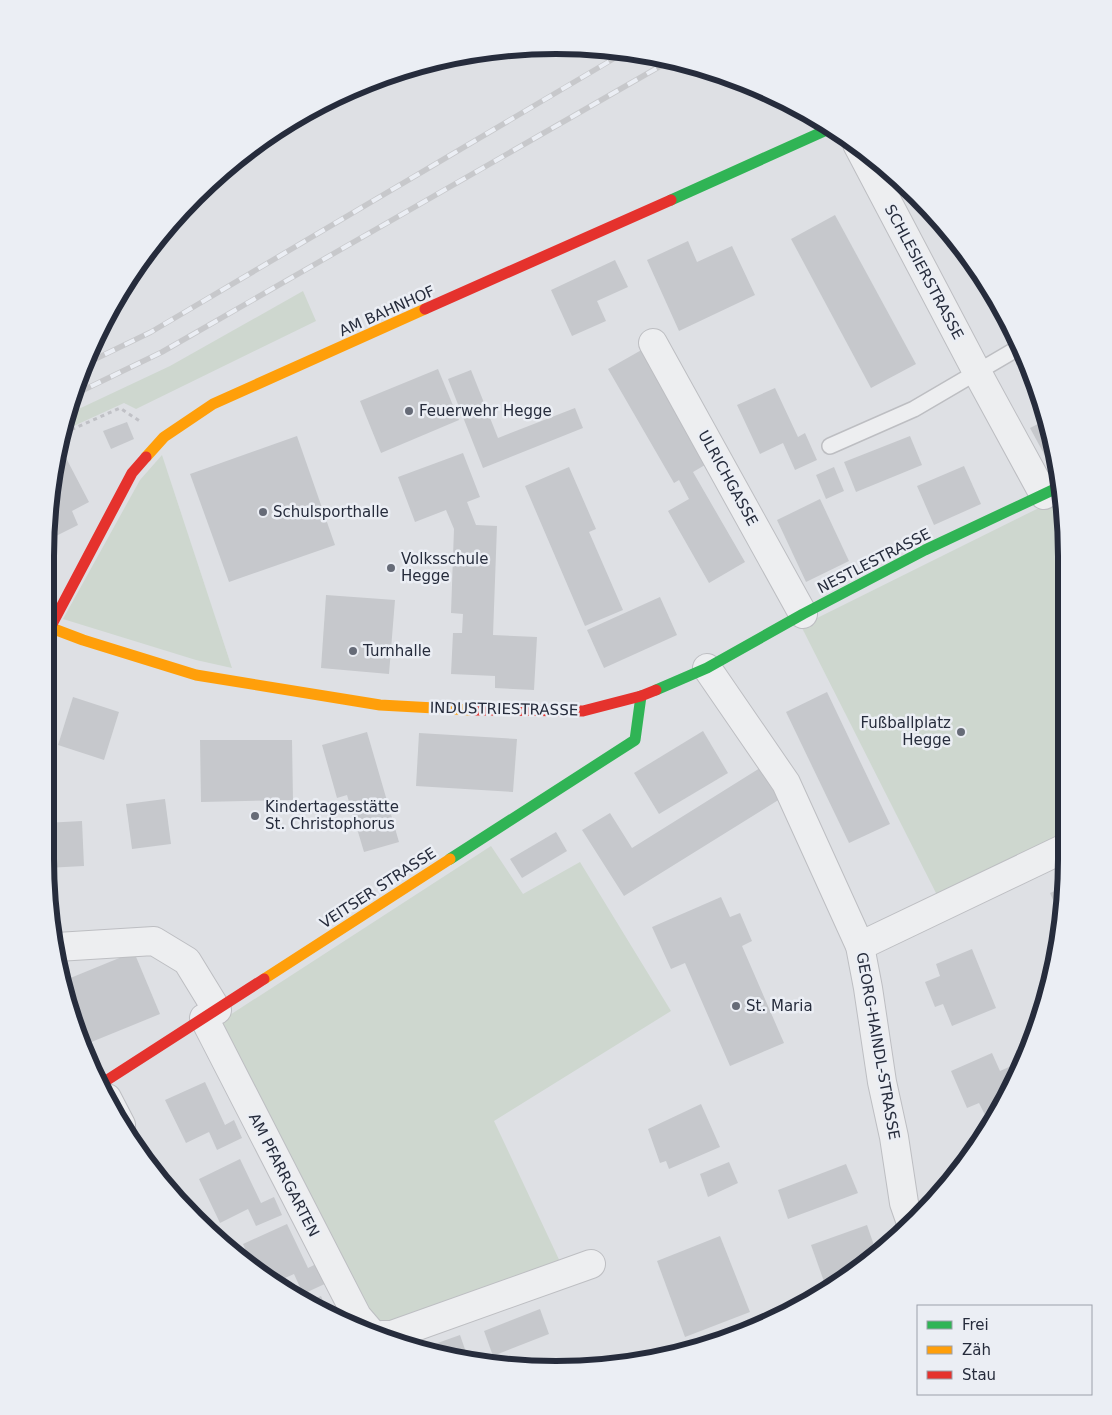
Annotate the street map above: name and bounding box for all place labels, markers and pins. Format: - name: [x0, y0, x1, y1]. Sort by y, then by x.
- place label: Feuerwehr Hegge: [419, 402, 552, 420]
- marker: Feuerwehr Hegge: [403, 405, 415, 417]
- place label: Schulsporthalle: [273, 503, 389, 521]
- marker: Schulsporthalle: [257, 506, 269, 518]
- place label: Volksschule Hegge: [401, 550, 488, 585]
- marker: Volksschule Hegge: [385, 562, 397, 574]
- place label: Turnhalle: [362, 642, 431, 660]
- marker: Turnhalle: [347, 645, 359, 657]
- place label: Fußballplatz Hegge: [861, 714, 951, 749]
- marker: Fußballplatz Hegge: [955, 726, 967, 738]
- place label: Kindertagesstätte St. Christophorus: [265, 798, 399, 833]
- marker: Kindertagesstätte St. Christophorus: [249, 810, 261, 822]
- place label: St. Maria: [746, 997, 813, 1015]
- marker: St. Maria: [730, 1000, 742, 1012]

